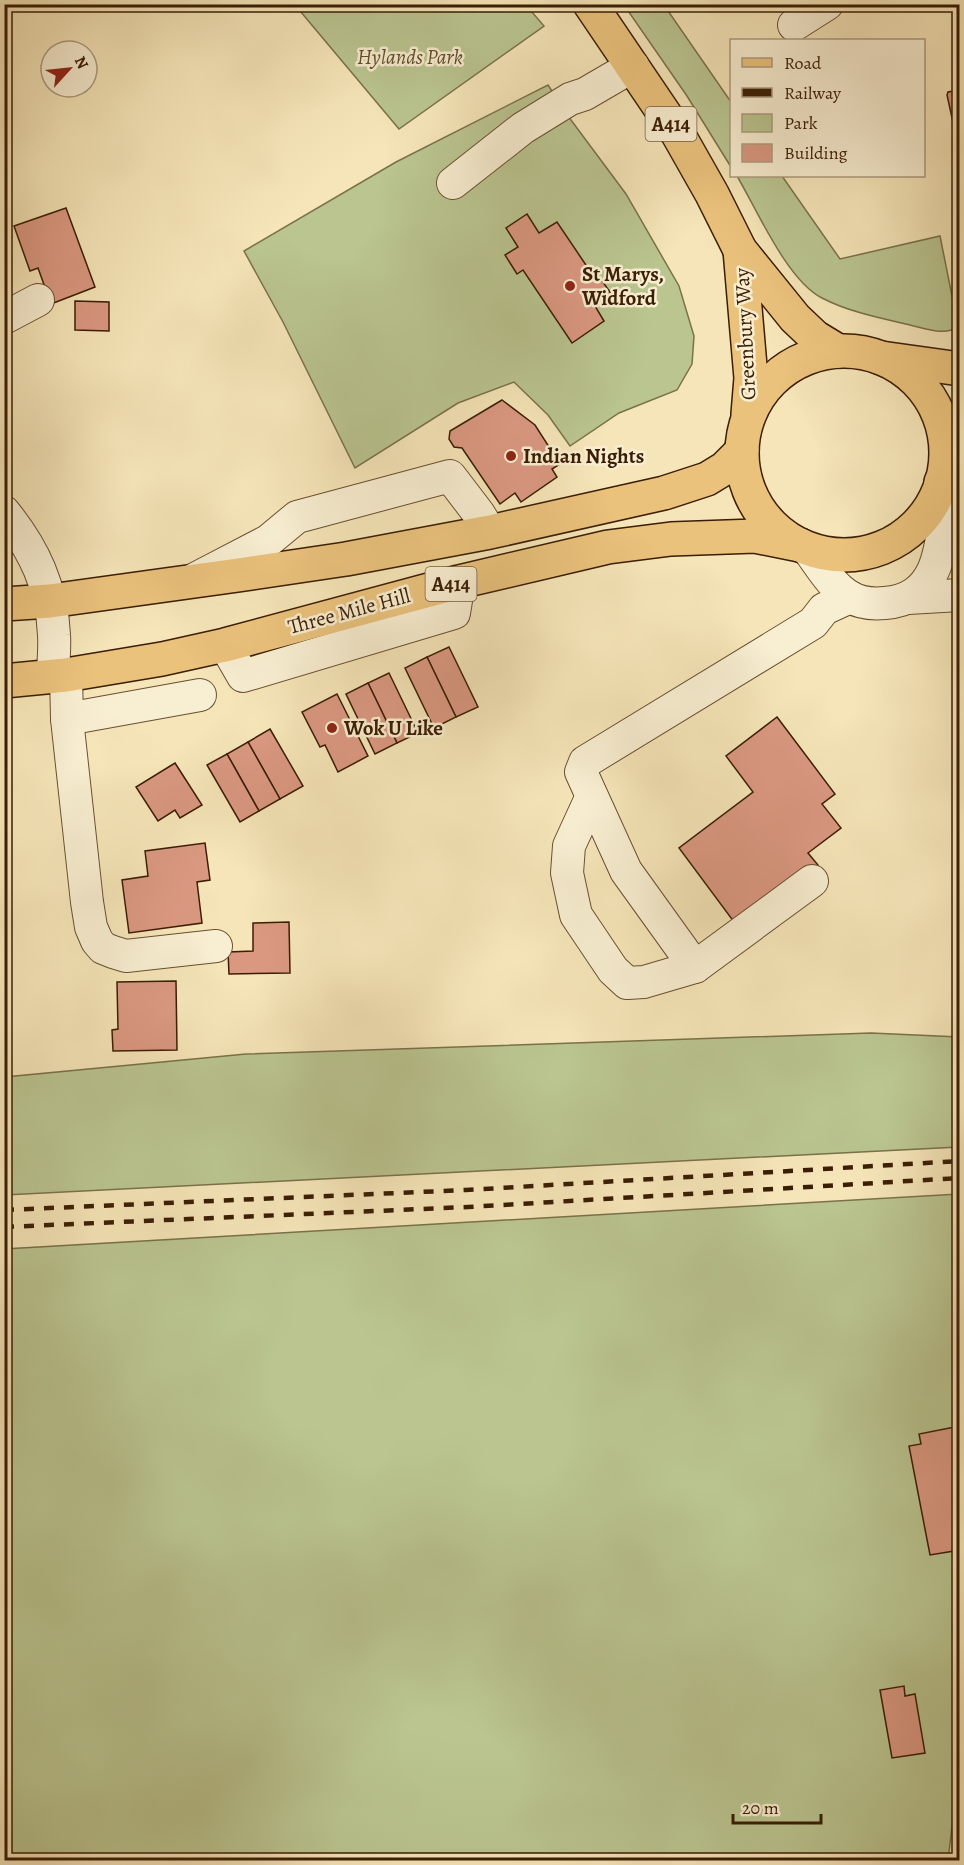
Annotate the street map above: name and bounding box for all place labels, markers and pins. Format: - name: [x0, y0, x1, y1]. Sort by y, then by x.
- place label: St Marys, Widford: [581, 260, 664, 312]
- marker: St Marys, Widford: [563, 279, 577, 293]
- place label: Indian Nights: [523, 442, 644, 470]
- marker: Indian Nights: [504, 449, 518, 463]
- place label: Wok U Like: [343, 714, 443, 742]
- marker: Wok U Like: [325, 721, 339, 735]

